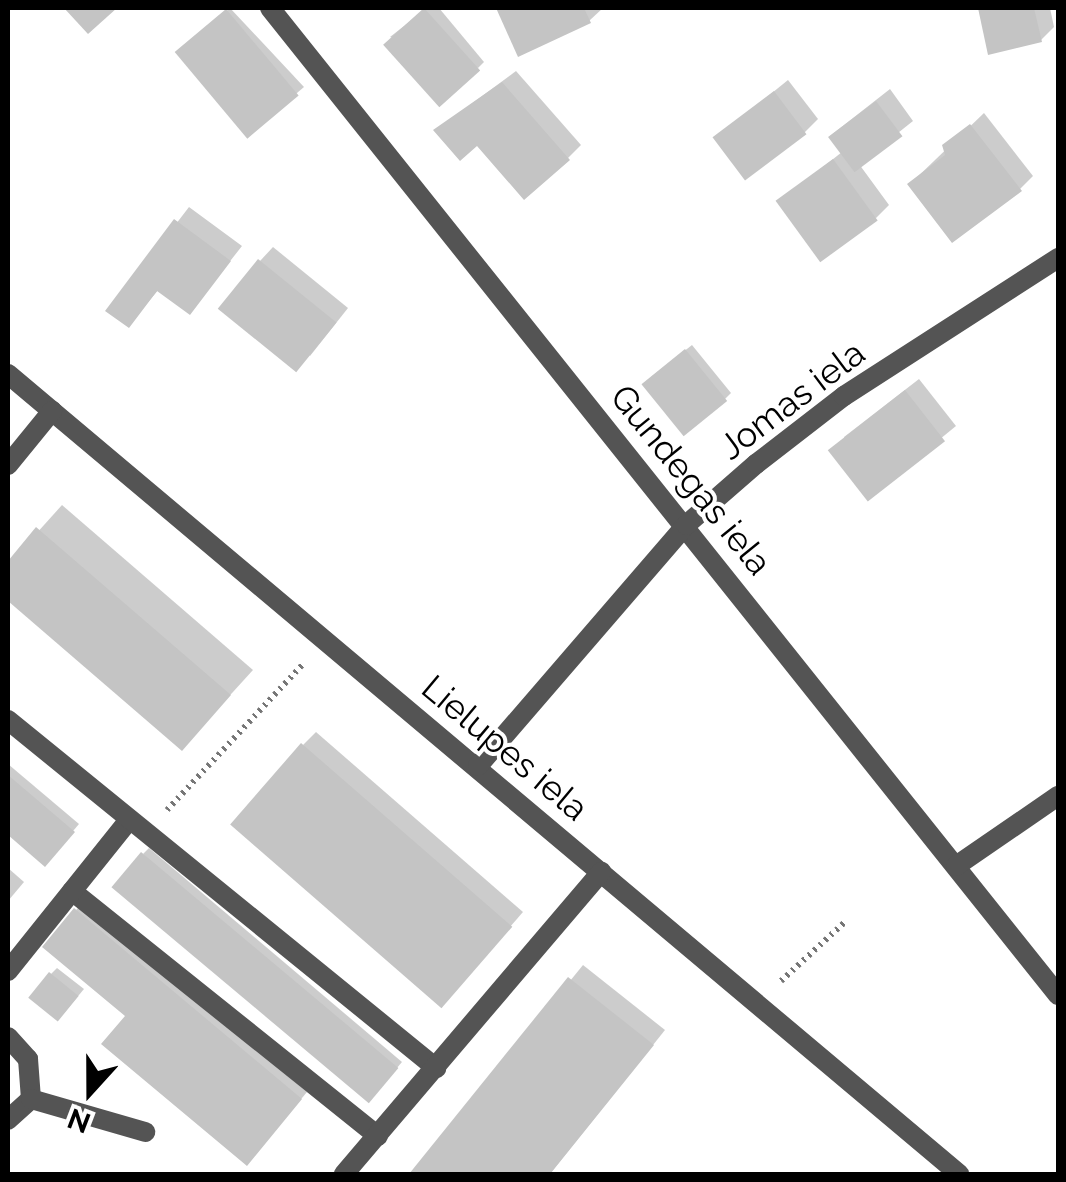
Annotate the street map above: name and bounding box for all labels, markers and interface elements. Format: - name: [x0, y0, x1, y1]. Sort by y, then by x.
- street label: Jomas iela: [711, 332, 873, 468]
- street label: Gundegas iela: [602, 377, 780, 583]
- street label: Lielupes iela: [414, 666, 596, 830]
- north arrow: [40, 1042, 140, 1142]
- text: N: [63, 1101, 95, 1140]

